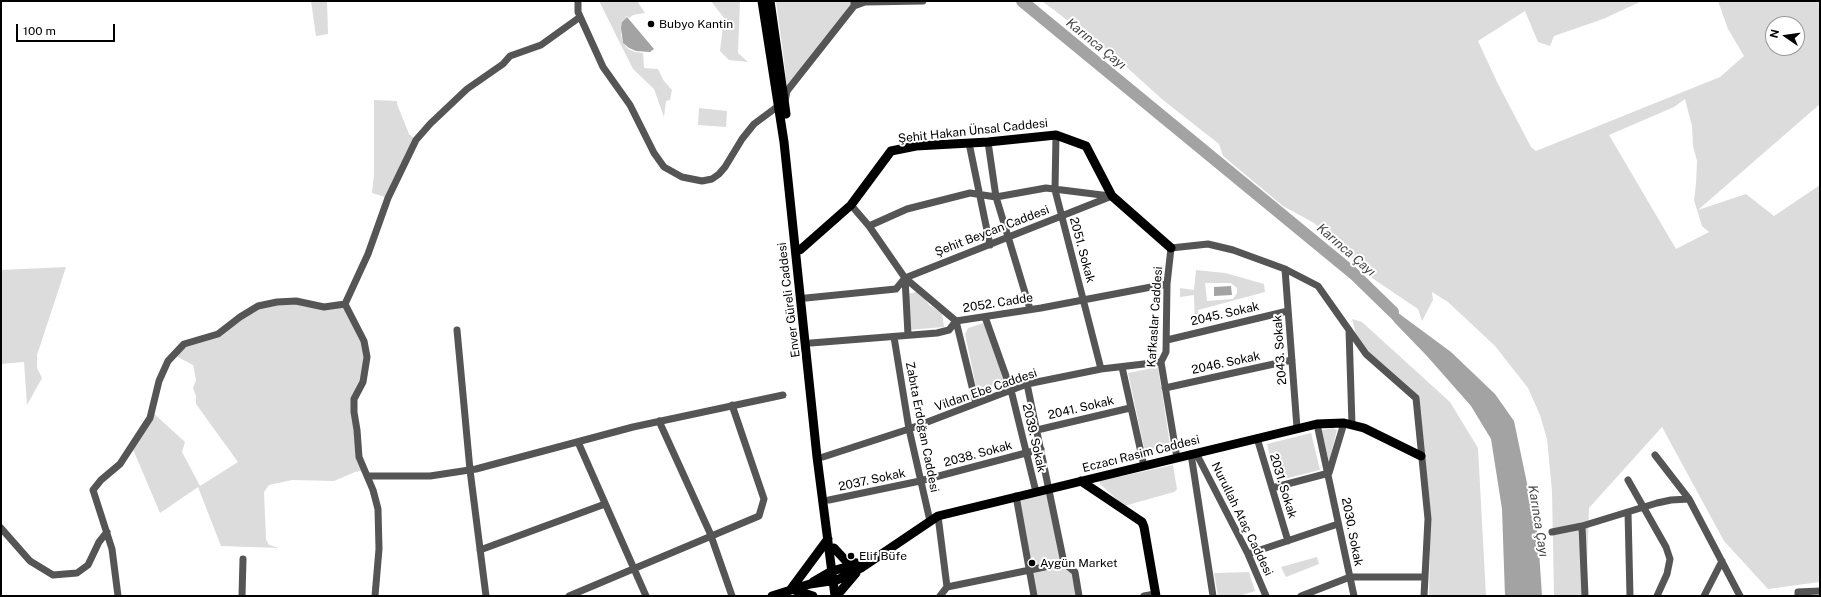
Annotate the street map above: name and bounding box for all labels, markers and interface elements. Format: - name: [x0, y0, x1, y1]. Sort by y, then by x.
- water label: Karınca Çayı: [1063, 15, 1129, 73]
- scale bar: [18, 16, 117, 42]
- north arrow: [1765, 16, 1805, 56]
- place label: Bubyo Kantin: [659, 17, 733, 31]
- marker: Bubyo Kantin: [646, 19, 656, 29]
- text: 100 m: [23, 24, 56, 38]
- text: N: [1767, 28, 1781, 39]
- street label: Şehit Hakan Ünsal Caddesi: [897, 116, 1049, 146]
- street label: Şehit Beycan Caddesi: [933, 203, 1051, 259]
- street label: 2051. Sokak: [1066, 216, 1098, 284]
- water label: Karınca Çayı: [1313, 220, 1379, 280]
- street label: Enver Güreli Caddesi: [775, 242, 803, 358]
- street label: Kafkaslar Caddesi: [1144, 266, 1166, 368]
- street label: 2052. Cadde: [962, 290, 1034, 316]
- street label: 2045. Sokak: [1189, 299, 1261, 329]
- street label: 2043. Sokak: [1270, 315, 1290, 385]
- street label: 2046. Sokak: [1190, 349, 1262, 377]
- street label: Zabıta Erdoğan Caddesi: [902, 360, 942, 494]
- street label: Vildan Ebe Caddesi: [933, 366, 1039, 414]
- street label: 2041. Sokak: [1047, 393, 1115, 423]
- street label: 2039. Sokak: [1019, 402, 1049, 474]
- street label: Eczacı Rasim Caddesi: [1081, 432, 1201, 476]
- street label: 2038. Sokak: [942, 438, 1014, 470]
- street label: 2031. Sokak: [1266, 452, 1300, 520]
- street label: Nurullah Ataç Caddesi: [1208, 460, 1276, 578]
- street label: 2037. Sokak: [837, 466, 907, 494]
- water label: Karınca Çayı: [1525, 484, 1551, 558]
- street label: 2030. Sokak: [1338, 496, 1366, 568]
- place label: Elif Büfe: [859, 549, 907, 563]
- marker: Elif Büfe: [846, 551, 856, 561]
- place label: Aygün Market: [1040, 556, 1118, 570]
- marker: Aygün Market: [1027, 558, 1037, 568]

